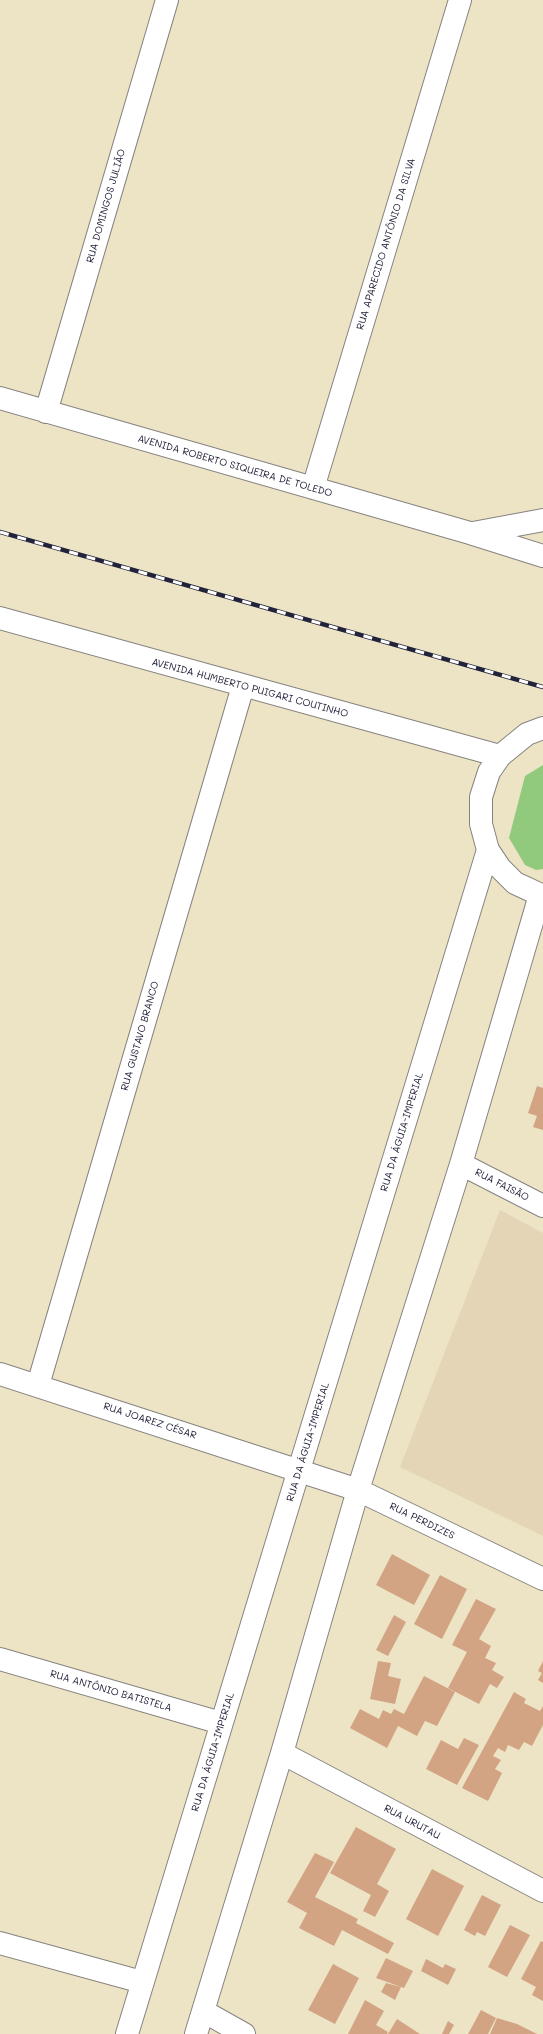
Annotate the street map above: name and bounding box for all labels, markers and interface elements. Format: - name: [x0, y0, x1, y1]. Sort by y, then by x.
- street label: RUA DOMINGOS JULIÃO: [84, 148, 128, 264]
- street label: RUA APARECIDO ANTÔNIO DA SILVA: [354, 157, 418, 331]
- street label: AVENIDA ROBERTO SIQUEIRA DE TOLEDO: [136, 432, 334, 500]
- street label: AVENIDA HUMBERTO PUIGARI COUTINHO: [151, 656, 349, 720]
- street label: RUA GUSTAVO BRANCO: [119, 980, 161, 1092]
- street label: RUA DA ÁGUIA-IMPERIAL: [378, 1071, 426, 1193]
- street label: RUA FAISÃO: [473, 1166, 531, 1204]
- street label: RUA DA ÁGUIA-IMPERIAL: [284, 1381, 332, 1503]
- street label: RUA JOAREZ CÉSAR: [102, 1400, 198, 1442]
- street label: RUA PERDIZES: [388, 1500, 456, 1542]
- street label: RUA ANTÔNIO BATISTELA: [49, 1668, 173, 1714]
- street label: RUA DA ÁGUIA-IMPERIAL: [189, 1691, 237, 1813]
- street label: RUA URUTAU: [382, 1802, 442, 1842]

